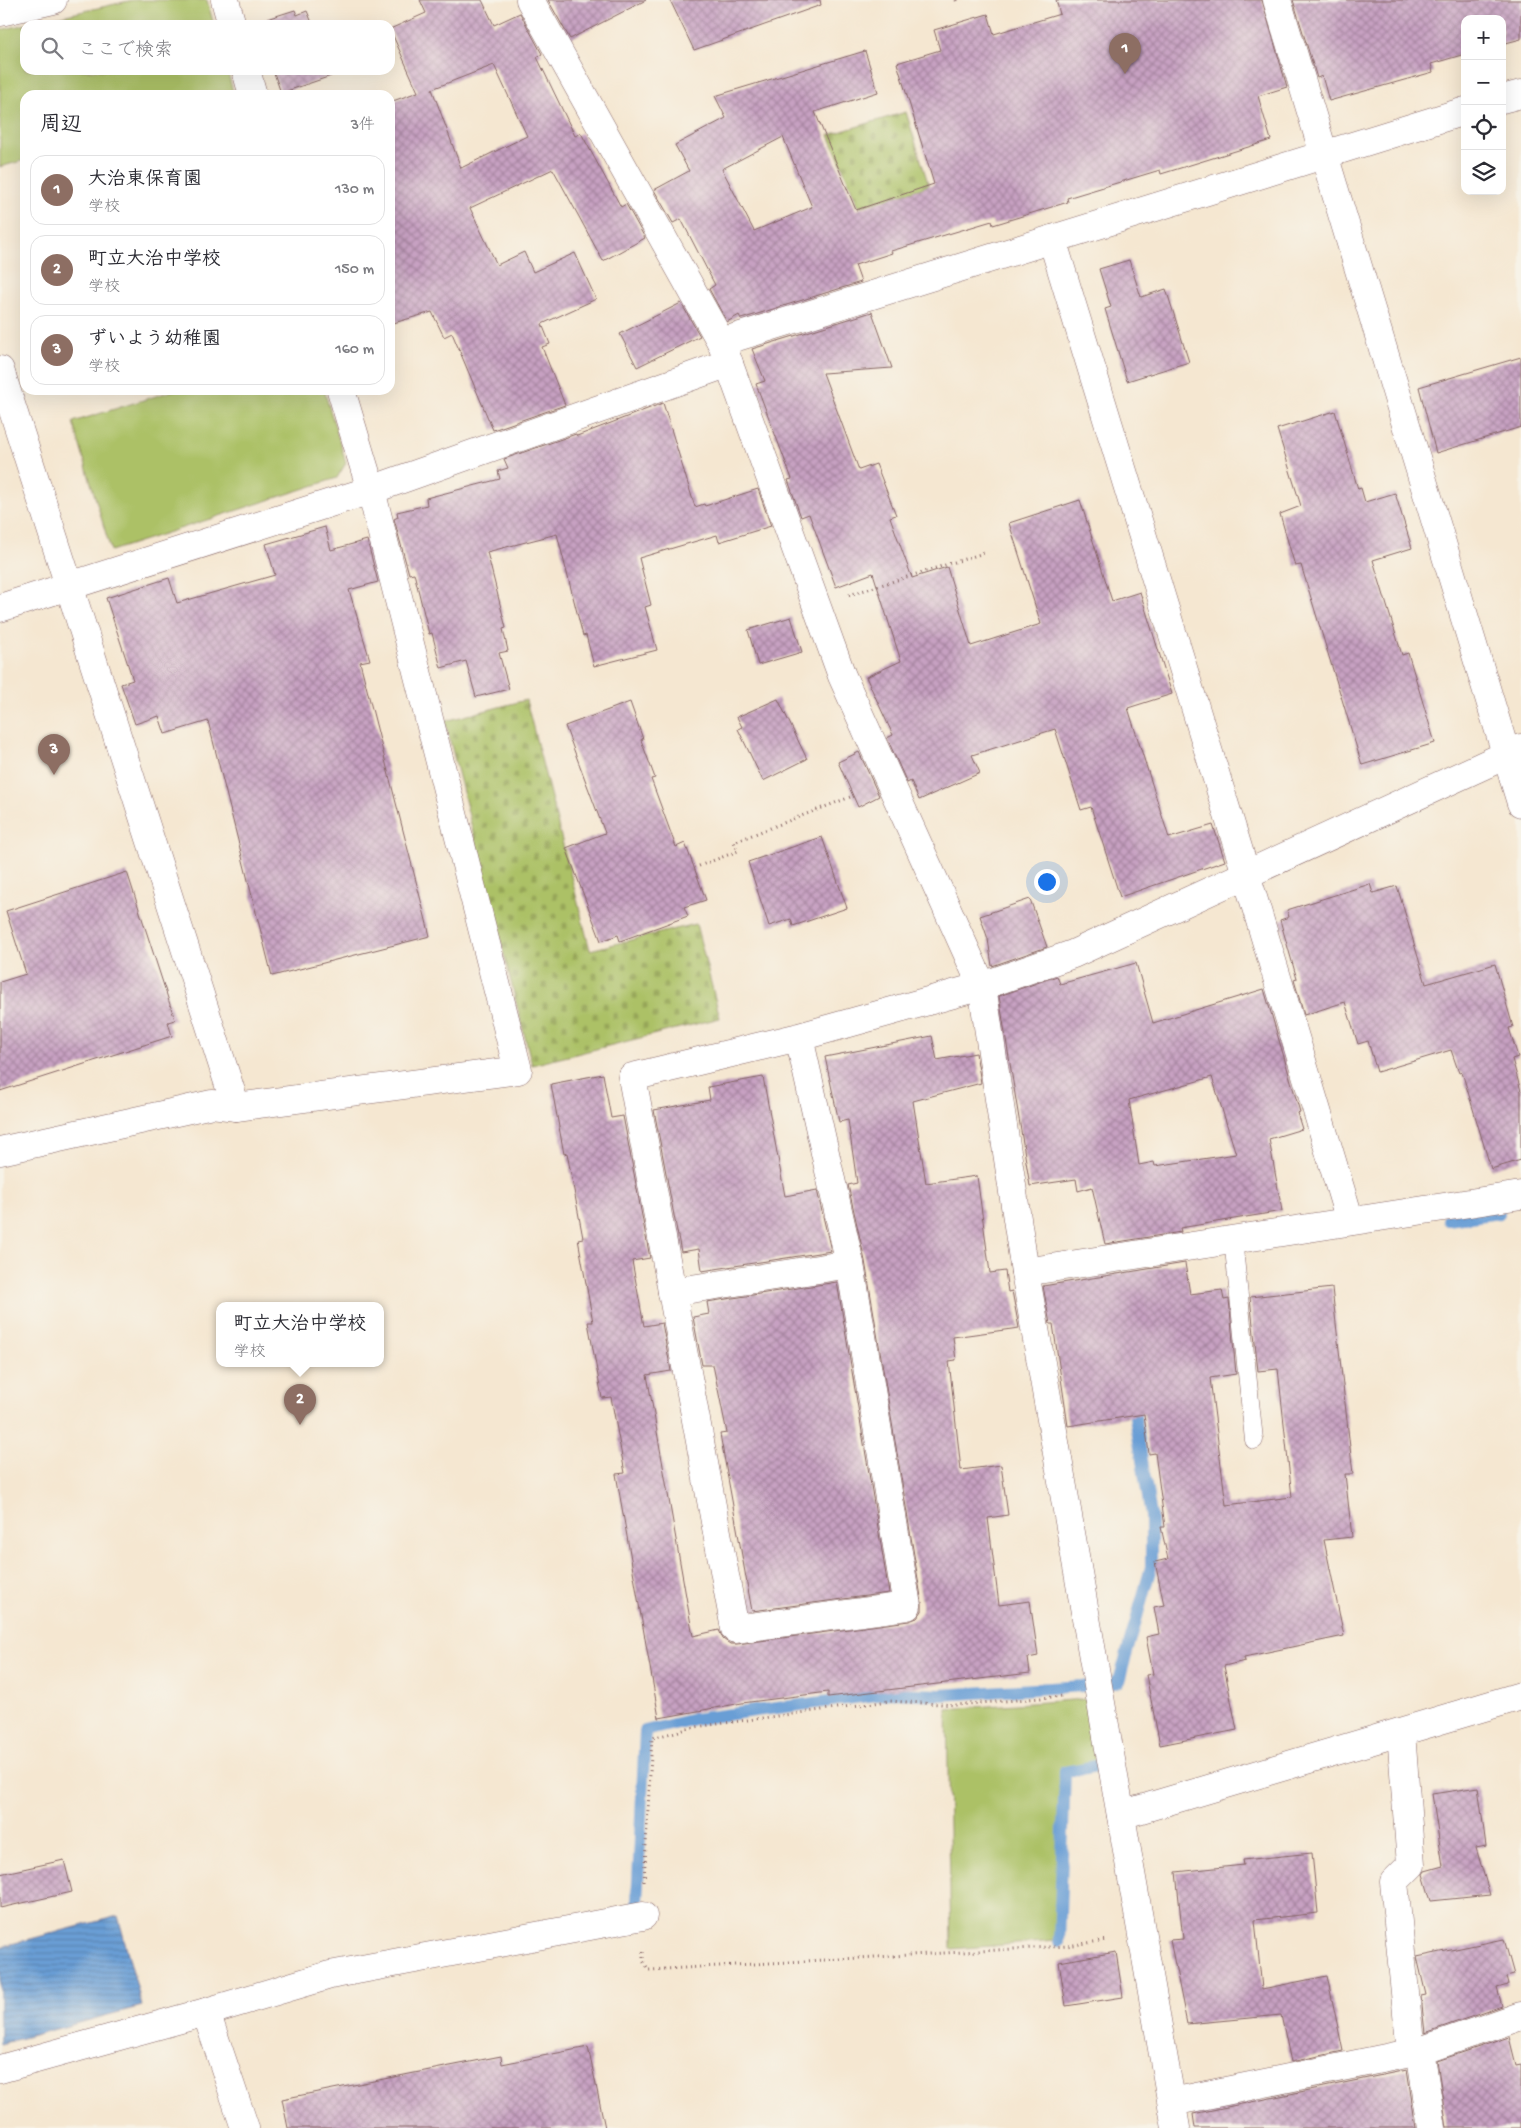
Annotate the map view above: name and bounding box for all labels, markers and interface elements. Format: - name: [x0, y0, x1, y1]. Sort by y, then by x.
- map controls: [1461, 15, 1506, 195]
- button: +: [1461, 15, 1506, 60]
- search box: [20, 20, 395, 75]
- pin: 1: [1109, 33, 1141, 74]
- icon: search: [38, 34, 66, 62]
- text: ここで検索: [78, 40, 173, 63]
- button: −: [1461, 60, 1506, 105]
- button: locate: [1461, 105, 1506, 150]
- text: 周辺: [40, 114, 82, 139]
- text: 3件: [351, 117, 375, 136]
- button: layers: [1461, 150, 1506, 195]
- text: 大治東保育園: [88, 169, 202, 192]
- text: 1: [54, 181, 60, 200]
- text: 130 m: [335, 181, 374, 200]
- text: 学校: [88, 199, 120, 218]
- text: 町立大治中学校: [88, 249, 221, 272]
- text: 2: [53, 261, 61, 280]
- text: 150 m: [335, 261, 374, 280]
- text: 学校: [88, 279, 120, 298]
- text: ずいよう幼稚園: [88, 329, 221, 352]
- text: 3: [53, 341, 61, 360]
- text: 160 m: [335, 341, 374, 360]
- text: 学校: [88, 359, 120, 378]
- pin: 3: [38, 734, 70, 775]
- your location: [1034, 869, 1060, 895]
- popup: [216, 1302, 384, 1367]
- text: 町立大治中学校: [233, 1314, 367, 1337]
- text: 学校: [233, 1344, 266, 1363]
- pin: 2: [284, 1384, 316, 1425]

